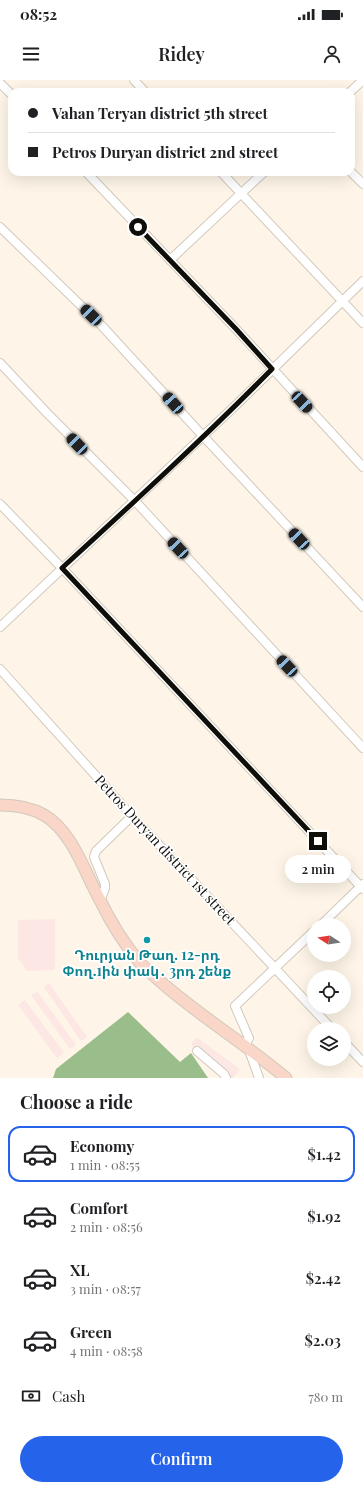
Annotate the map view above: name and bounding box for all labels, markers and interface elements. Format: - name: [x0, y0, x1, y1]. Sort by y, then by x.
- text: 08:52: [20, 4, 57, 24]
- text: Ridey: [158, 42, 205, 66]
- icon: menu: [20, 43, 42, 65]
- icon: person: [321, 43, 343, 65]
- text: Vahan Teryan district 5th street: [52, 103, 268, 123]
- text: Petros Duryan district 2nd street: [52, 142, 278, 162]
- route start: [129, 218, 147, 236]
- car: [78, 302, 104, 328]
- car: [289, 389, 315, 415]
- car: [161, 390, 185, 416]
- car: [64, 431, 90, 457]
- car: [286, 526, 312, 552]
- car: [165, 535, 191, 561]
- car: [274, 653, 300, 679]
- street label: Petros Duryan district 1st street: [91, 771, 241, 929]
- route end: [309, 832, 327, 850]
- callout: 2 min: [285, 855, 351, 883]
- text: 2 min: [301, 860, 335, 877]
- north arrow: [307, 918, 351, 962]
- map controls: [307, 918, 351, 1066]
- marker: Դուրյան Թաղ. 12-րդ Փող.1ին փակ․ 3րդ շենք: [142, 935, 152, 945]
- place label: Դուրյան Թաղ. 12-րդ Փող.1ին փակ․ 3րդ շենք: [63, 945, 231, 980]
- button: locate: [307, 970, 351, 1014]
- button: layers: [307, 1022, 351, 1066]
- text: Choose a ride: [20, 1090, 133, 1114]
- icon: car: [22, 1136, 58, 1172]
- text: Economy: [70, 1136, 134, 1156]
- text: $1.42: [308, 1144, 341, 1164]
- text: 1 min · 08:55: [70, 1156, 140, 1173]
- icon: car: [22, 1198, 58, 1234]
- text: Comfort: [70, 1198, 128, 1218]
- text: $1.92: [307, 1206, 341, 1226]
- text: 2 min · 08:56: [70, 1218, 143, 1235]
- icon: car: [22, 1260, 58, 1296]
- text: XL: [70, 1260, 90, 1280]
- text: $2.42: [306, 1268, 341, 1288]
- text: 3 min · 08:57: [70, 1280, 141, 1297]
- icon: car: [22, 1322, 58, 1358]
- text: Green: [70, 1322, 112, 1342]
- text: $2.03: [304, 1330, 341, 1350]
- text: 4 min · 08:58: [70, 1342, 143, 1359]
- icon: cash: [20, 1385, 42, 1407]
- text: Cash: [52, 1386, 85, 1406]
- text: 780 m: [308, 1388, 343, 1405]
- button: Confirm: [20, 1436, 343, 1482]

